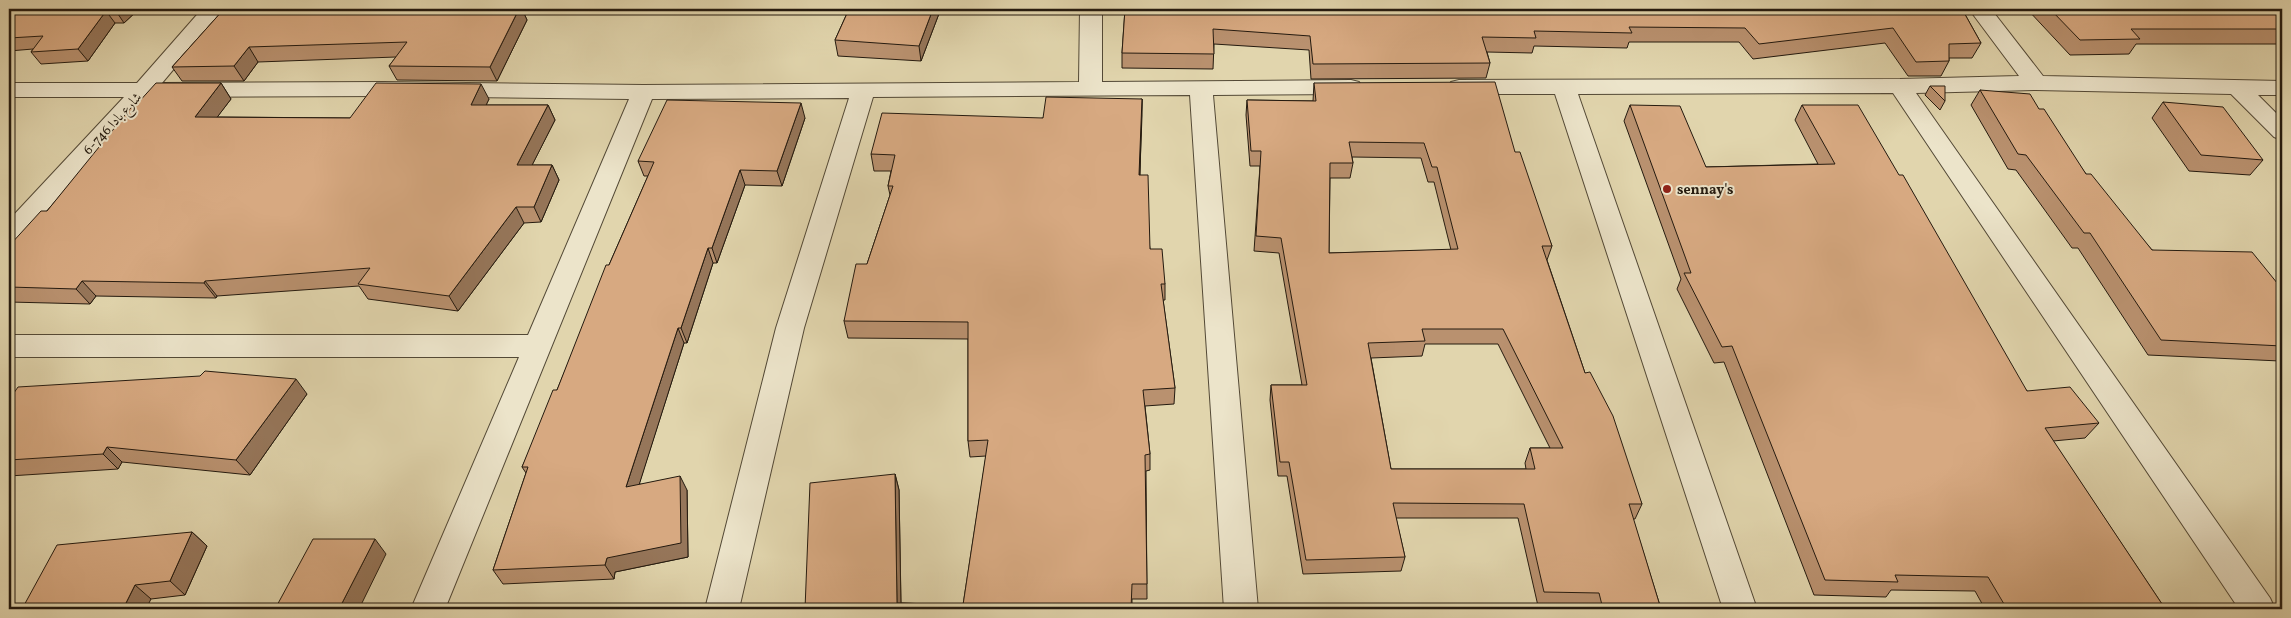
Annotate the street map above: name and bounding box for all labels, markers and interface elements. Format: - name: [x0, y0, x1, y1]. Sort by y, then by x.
- street label: شارع بادا 746-6: [79, 89, 148, 160]
- place label: sennay's: [1677, 181, 1733, 200]
- marker: sennay's: [1661, 183, 1673, 195]

